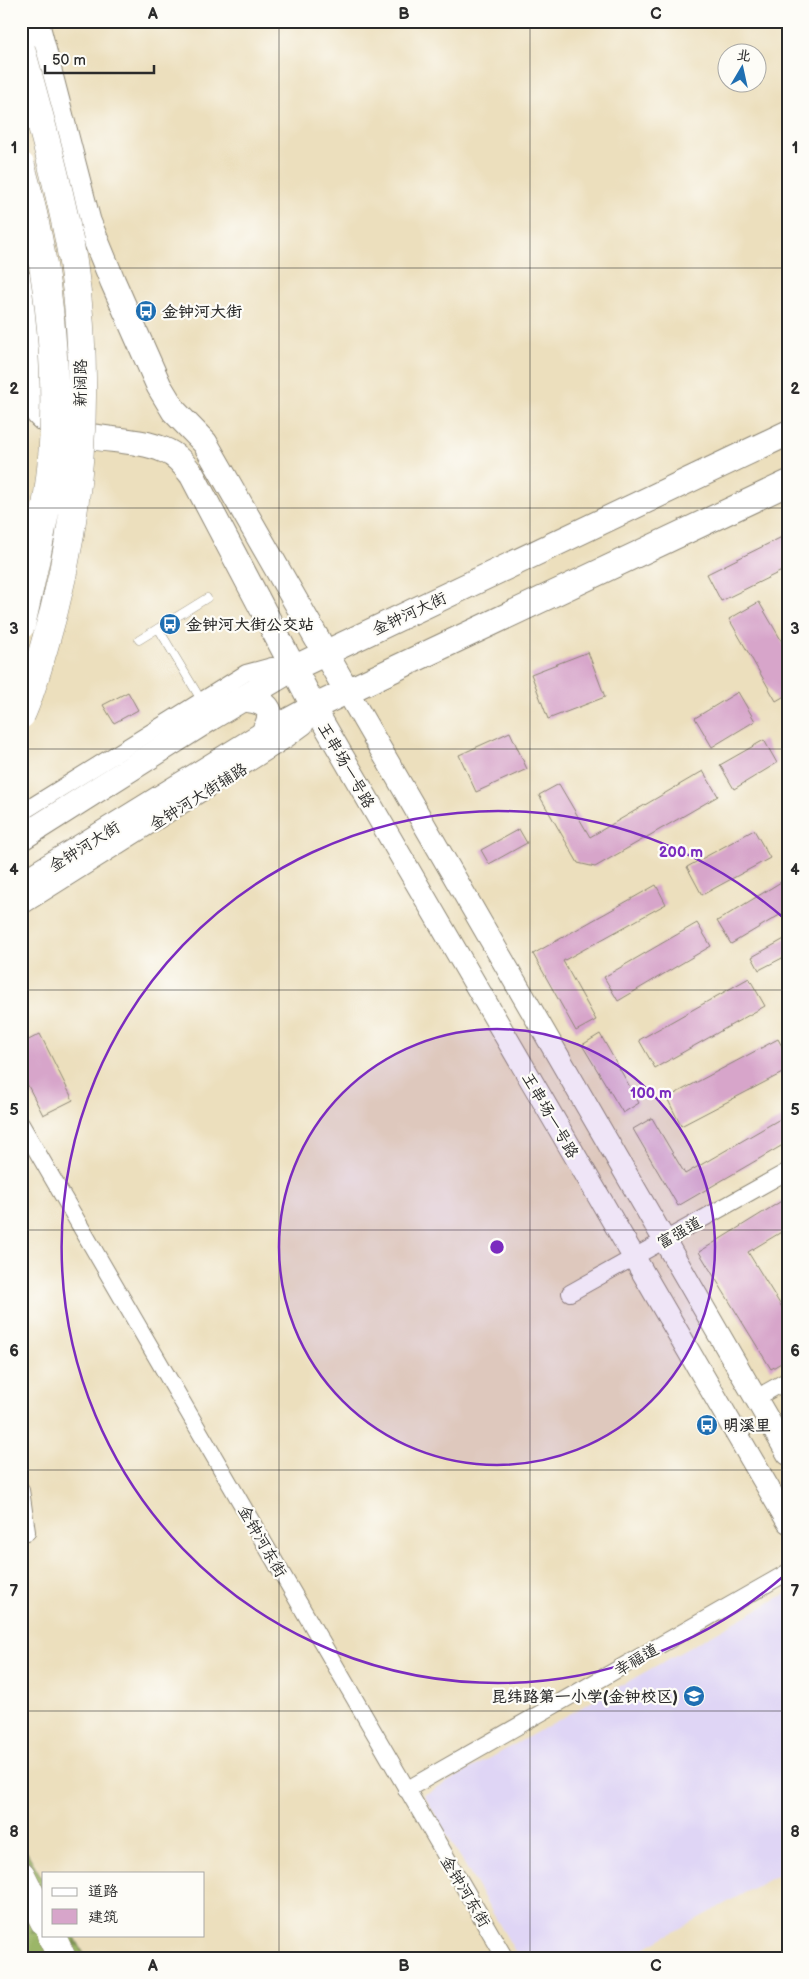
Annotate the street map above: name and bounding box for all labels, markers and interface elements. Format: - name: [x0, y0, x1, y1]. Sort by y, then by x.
- text: A: [147, 5, 158, 24]
- text: B: [398, 5, 410, 24]
- text: C: [650, 5, 662, 24]
- scale bar: [45, 42, 154, 74]
- north arrow: [716, 42, 766, 92]
- text: 北: [736, 46, 752, 65]
- text: 50 m: [52, 51, 86, 70]
- text: 1: [11, 139, 17, 158]
- text: 1: [792, 139, 798, 158]
- bus stop icon: 金钟河大街: [134, 299, 158, 323]
- place label: 金钟河大街: [162, 303, 242, 322]
- street label: 新阔路: [72, 359, 91, 407]
- text: 2: [9, 380, 19, 399]
- text: 2: [790, 380, 800, 399]
- street label: 金钟河大街: [369, 589, 450, 640]
- bus stop icon: 金钟河大街公交站: [158, 612, 182, 636]
- place label: 金钟河大街公交站: [186, 616, 314, 635]
- text: 3: [9, 620, 19, 639]
- text: 3: [790, 620, 800, 639]
- street label: 王串场一号路: [313, 719, 378, 812]
- street label: 金钟河大街辅路: [146, 760, 251, 835]
- street label: 金钟河大街: [46, 818, 124, 877]
- text: 200 m: [659, 843, 703, 862]
- text: 4: [9, 861, 19, 880]
- text: 4: [790, 861, 800, 880]
- street label: 王串场一号路: [517, 1069, 582, 1162]
- text: 100 m: [630, 1084, 672, 1103]
- text: 5: [9, 1101, 19, 1120]
- text: 5: [790, 1101, 800, 1120]
- street label: 富强道: [654, 1213, 705, 1253]
- centre of rings: [488, 1238, 506, 1256]
- text: 6: [9, 1342, 19, 1361]
- text: 6: [790, 1342, 800, 1361]
- bus stop icon: 明溪里: [695, 1413, 719, 1437]
- place label: 明溪里: [723, 1417, 771, 1436]
- street label: 金钟河东街: [233, 1502, 290, 1581]
- text: 7: [10, 1582, 19, 1601]
- text: 7: [791, 1582, 800, 1601]
- street label: 幸福道: [611, 1640, 662, 1681]
- school or university icon: 昆纬路第一小学(金钟校区): [682, 1684, 706, 1708]
- place label: 昆纬路第一小学(金钟校区): [491, 1688, 678, 1707]
- text: 8: [9, 1823, 19, 1842]
- text: 8: [790, 1823, 800, 1842]
- street label: 金钟河东街: [436, 1853, 493, 1931]
- legend: [42, 1872, 205, 1936]
- text: 道路: [88, 1882, 118, 1901]
- text: 建筑: [88, 1908, 118, 1927]
- text: A: [147, 1957, 158, 1976]
- text: B: [398, 1957, 410, 1976]
- text: C: [650, 1957, 662, 1976]

